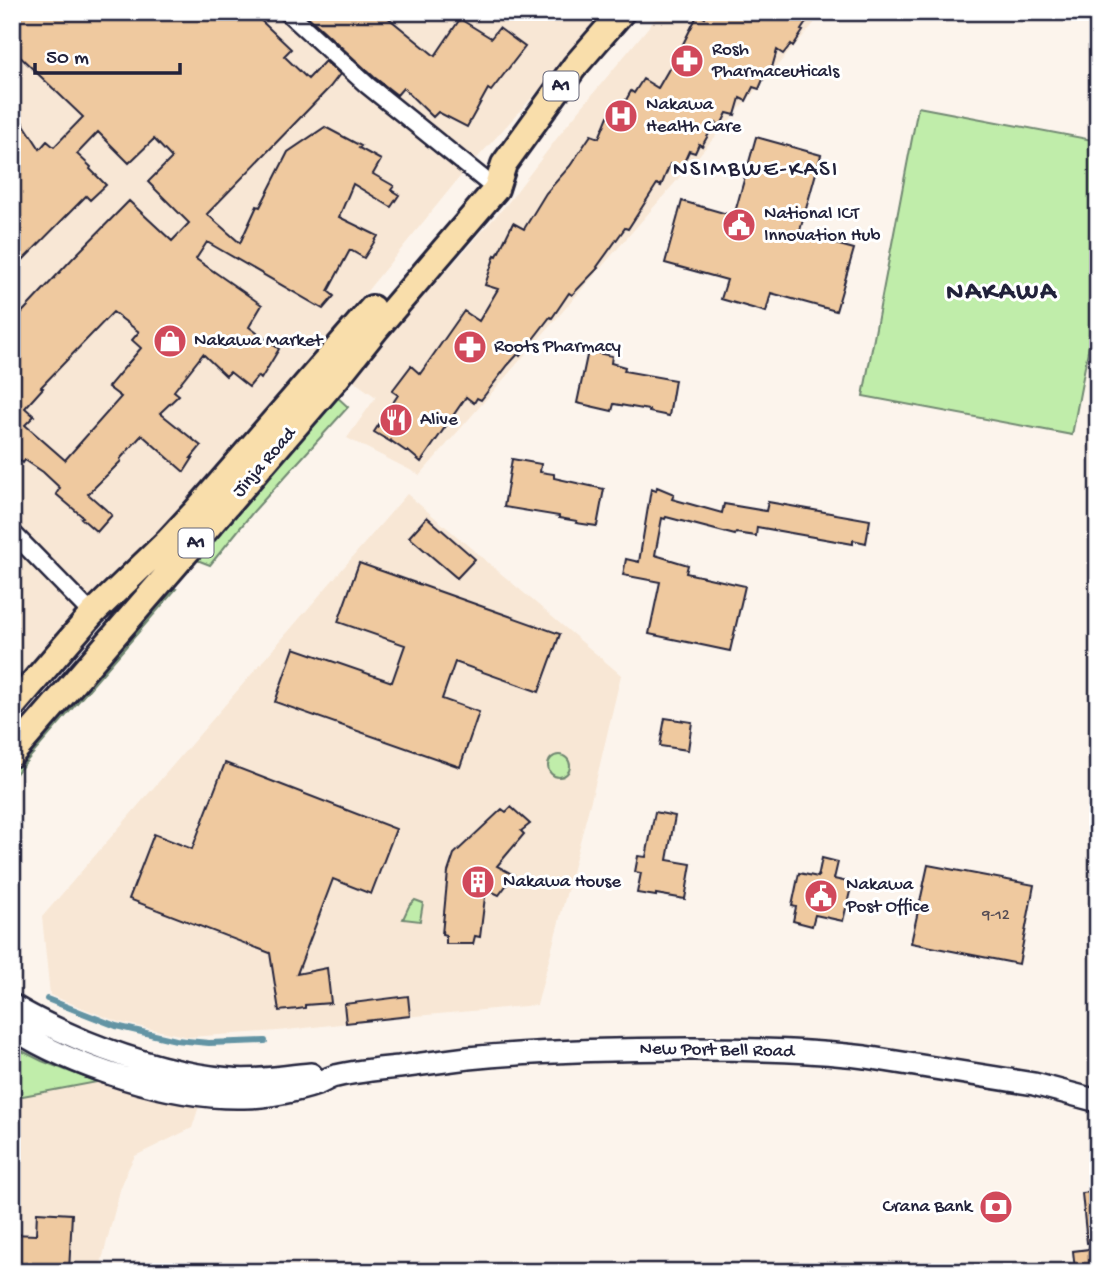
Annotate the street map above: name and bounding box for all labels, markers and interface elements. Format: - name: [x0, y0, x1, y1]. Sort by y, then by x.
- scale bar: [35, 32, 180, 76]
- place label: Rosh Pharmaceuticals: [711, 39, 840, 84]
- pharmacy icon: Rosh Pharmaceuticals: [668, 42, 706, 80]
- text: 50 m: [46, 47, 89, 72]
- road number: A1: [544, 72, 578, 100]
- place label: Nakawa Health Care: [646, 94, 741, 139]
- hospital icon: Nakawa Health Care: [602, 97, 640, 135]
- district label: NSIMBWE-KASI: [673, 157, 839, 184]
- place label: National ICT Innovation Hub: [764, 203, 880, 248]
- public building icon: National ICT Innovation Hub: [720, 206, 758, 244]
- district label: NAKAWA: [946, 278, 1058, 309]
- shop icon: Nakawa Market: [151, 322, 189, 360]
- pharmacy icon: Roots Pharmacy: [451, 328, 489, 366]
- place label: Nakawa Market: [194, 330, 324, 353]
- place label: Roots Pharmacy: [494, 336, 621, 359]
- restaurant icon: Alive: [377, 401, 415, 439]
- place label: Alive: [420, 409, 458, 432]
- street label: Jinja Road: [228, 422, 303, 503]
- road number: A1: [178, 528, 214, 558]
- building icon: Nakawa House: [459, 863, 497, 901]
- place label: Nakawa House: [503, 871, 621, 894]
- place label: Nakawa Post Office: [845, 874, 929, 919]
- public building icon: Nakawa Post Office: [802, 877, 840, 915]
- house number: 9-12: [981, 907, 1010, 926]
- street label: New Port Bell Road: [639, 1038, 796, 1064]
- bank icon: Crana Bank: [977, 1188, 1015, 1226]
- place label: Crana Bank: [883, 1196, 974, 1219]

